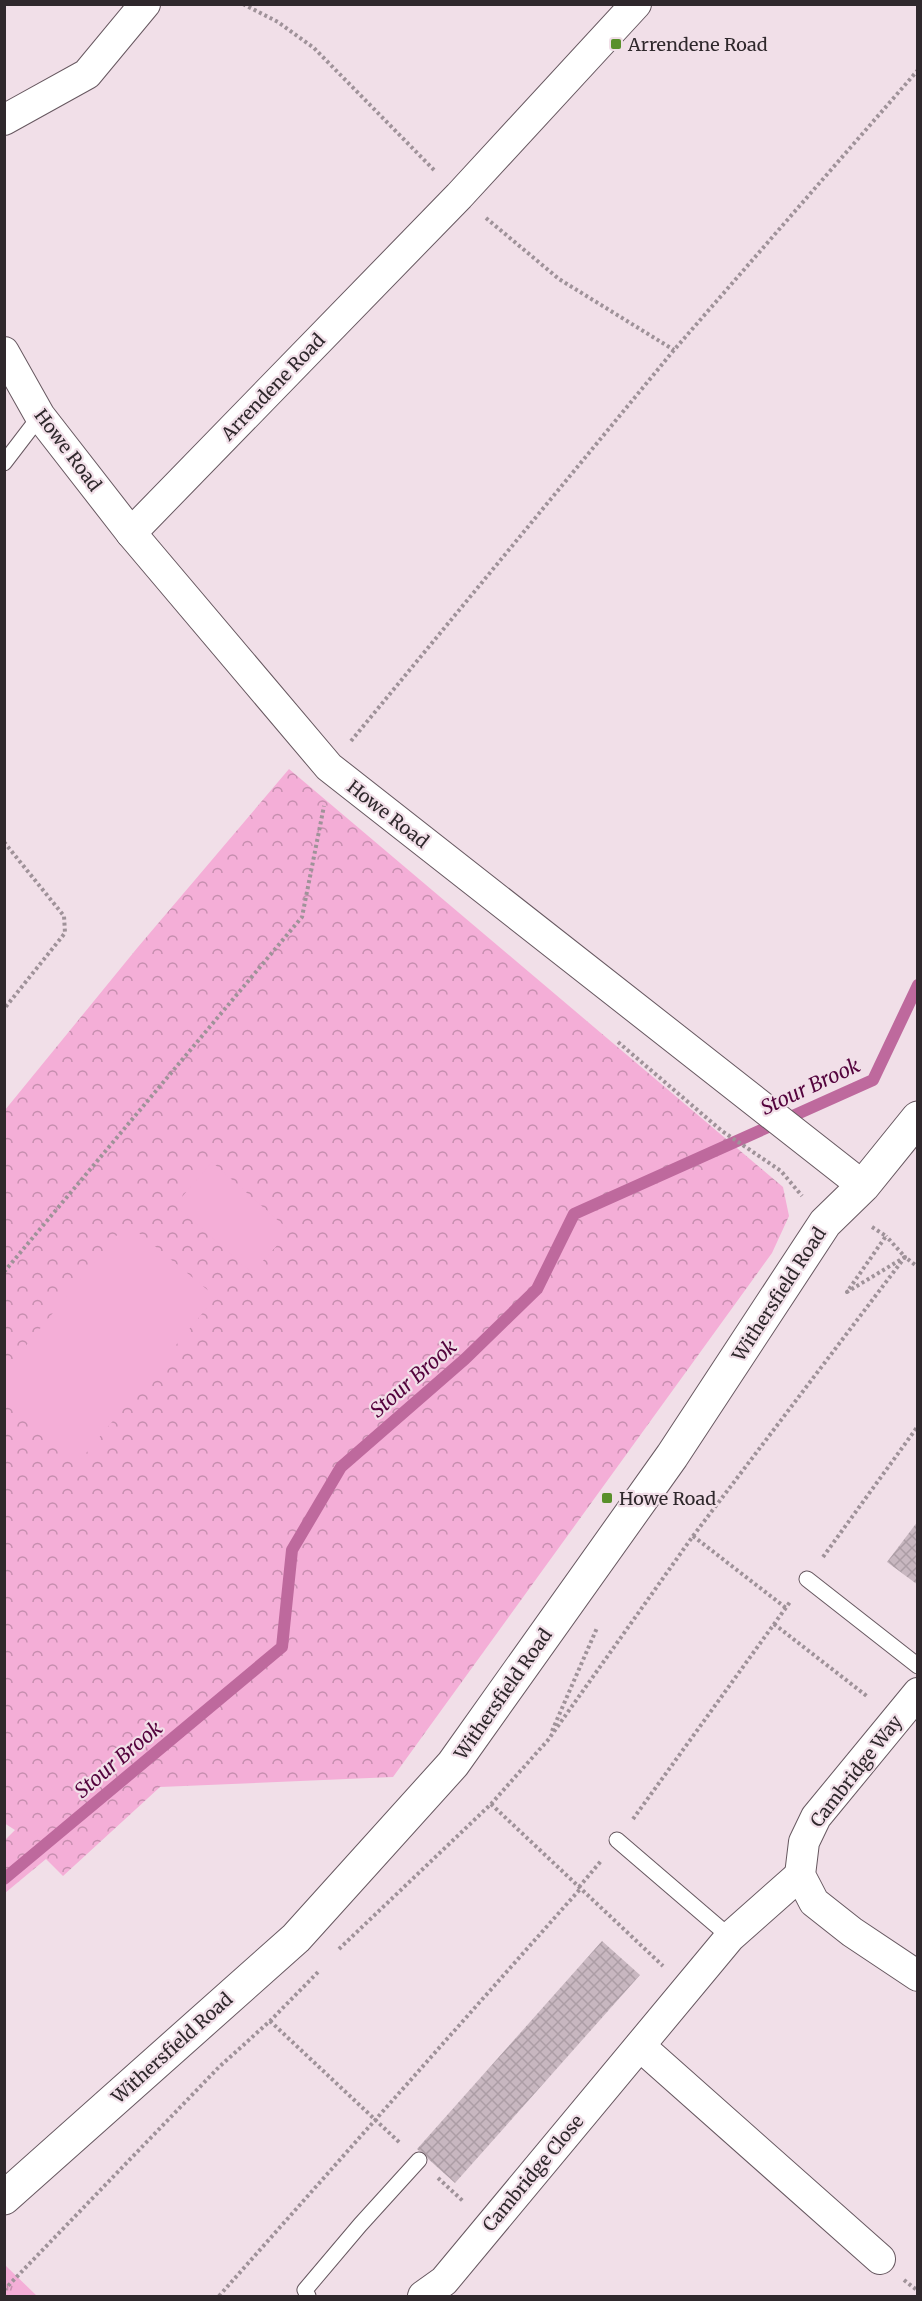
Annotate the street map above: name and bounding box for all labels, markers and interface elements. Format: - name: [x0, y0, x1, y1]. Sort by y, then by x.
- place label: Arrendene Road: [627, 33, 768, 56]
- marker: Arrendene Road: [609, 37, 623, 51]
- street label: Arrendene Road: [216, 329, 330, 446]
- street label: Howe Road: [30, 404, 107, 496]
- street label: Howe Road: [343, 775, 433, 853]
- water label: Stour Brook: [756, 1052, 864, 1120]
- street label: Withersfield Road: [727, 1223, 831, 1366]
- water label: Stour Brook: [365, 1334, 461, 1422]
- place label: Howe Road: [619, 1487, 716, 1510]
- marker: Howe Road: [600, 1491, 614, 1505]
- street label: Withersfield Road: [449, 1624, 557, 1765]
- street label: Cambridge Way: [805, 1710, 907, 1832]
- water label: Stour Brook: [69, 1715, 167, 1803]
- street label: Withersfield Road: [106, 1988, 237, 2109]
- street label: Cambridge Close: [478, 2110, 588, 2236]

